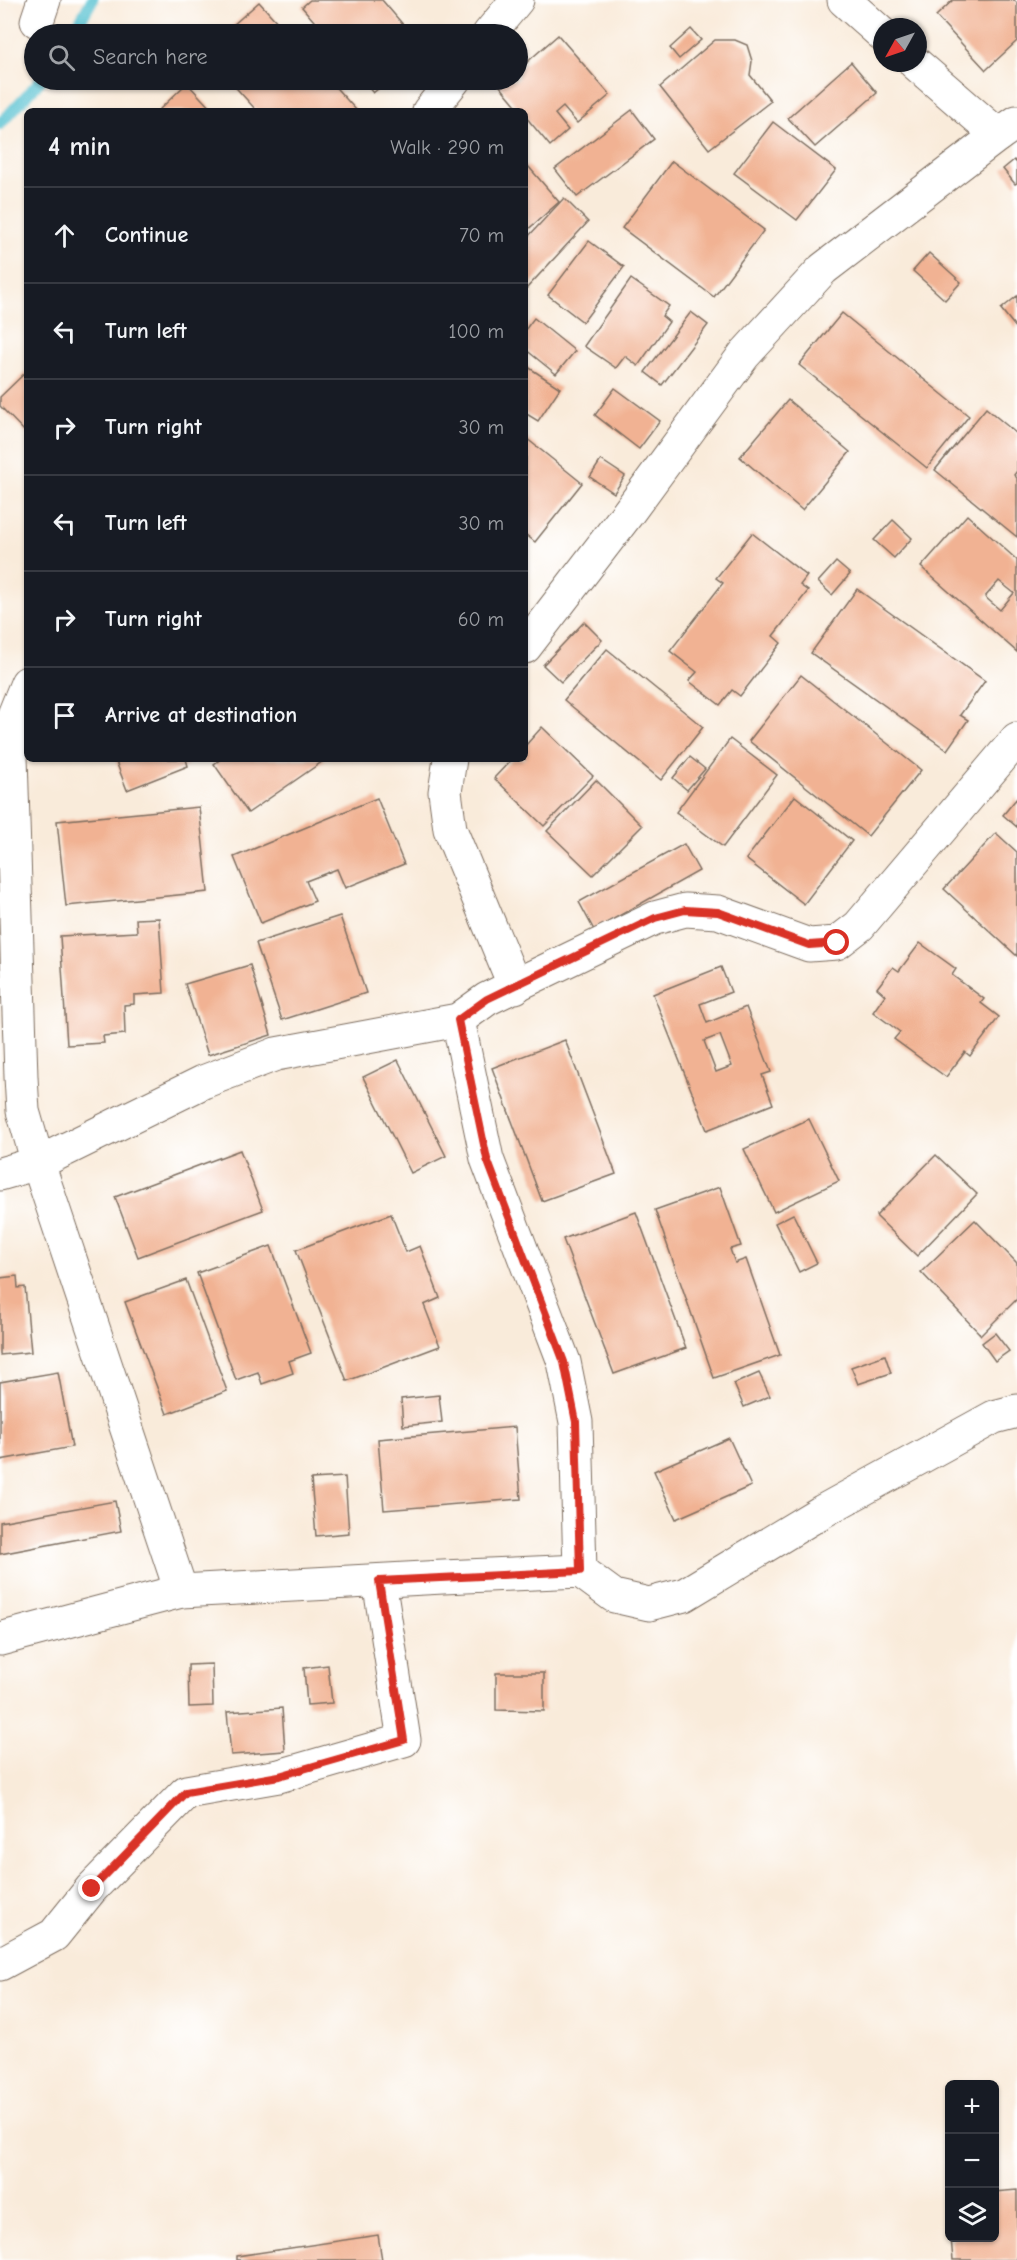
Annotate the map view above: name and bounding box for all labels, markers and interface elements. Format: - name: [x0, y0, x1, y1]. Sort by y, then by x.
- north arrow: [873, 18, 927, 72]
- search box: [24, 24, 528, 90]
- icon: search: [45, 41, 78, 74]
- text: Search here: [93, 44, 208, 70]
- text: 4 min: [48, 132, 111, 162]
- text: Walk · 290 m: [390, 136, 504, 159]
- icon: ahead: [48, 219, 81, 252]
- text: Continue: [105, 222, 188, 248]
- text: 70 m: [459, 224, 504, 247]
- icon: left: [48, 315, 81, 348]
- text: Turn left: [105, 318, 187, 344]
- text: 100 m: [449, 320, 504, 343]
- icon: right: [48, 411, 81, 444]
- text: Turn right: [105, 414, 202, 440]
- text: 30 m: [458, 416, 504, 439]
- icon: left: [48, 507, 81, 540]
- text: Turn left: [105, 510, 187, 536]
- text: 30 m: [458, 512, 504, 535]
- icon: right: [48, 603, 81, 636]
- text: Turn right: [105, 606, 202, 632]
- text: 60 m: [458, 608, 504, 631]
- icon: arrive: [48, 699, 81, 732]
- text: Arrive at destination: [105, 702, 297, 728]
- route start: [823, 929, 849, 955]
- route end: [78, 1875, 104, 1901]
- map controls: [945, 2080, 999, 2242]
- button: +: [945, 2080, 999, 2134]
- button: −: [945, 2134, 999, 2188]
- button: layers: [945, 2188, 999, 2242]

